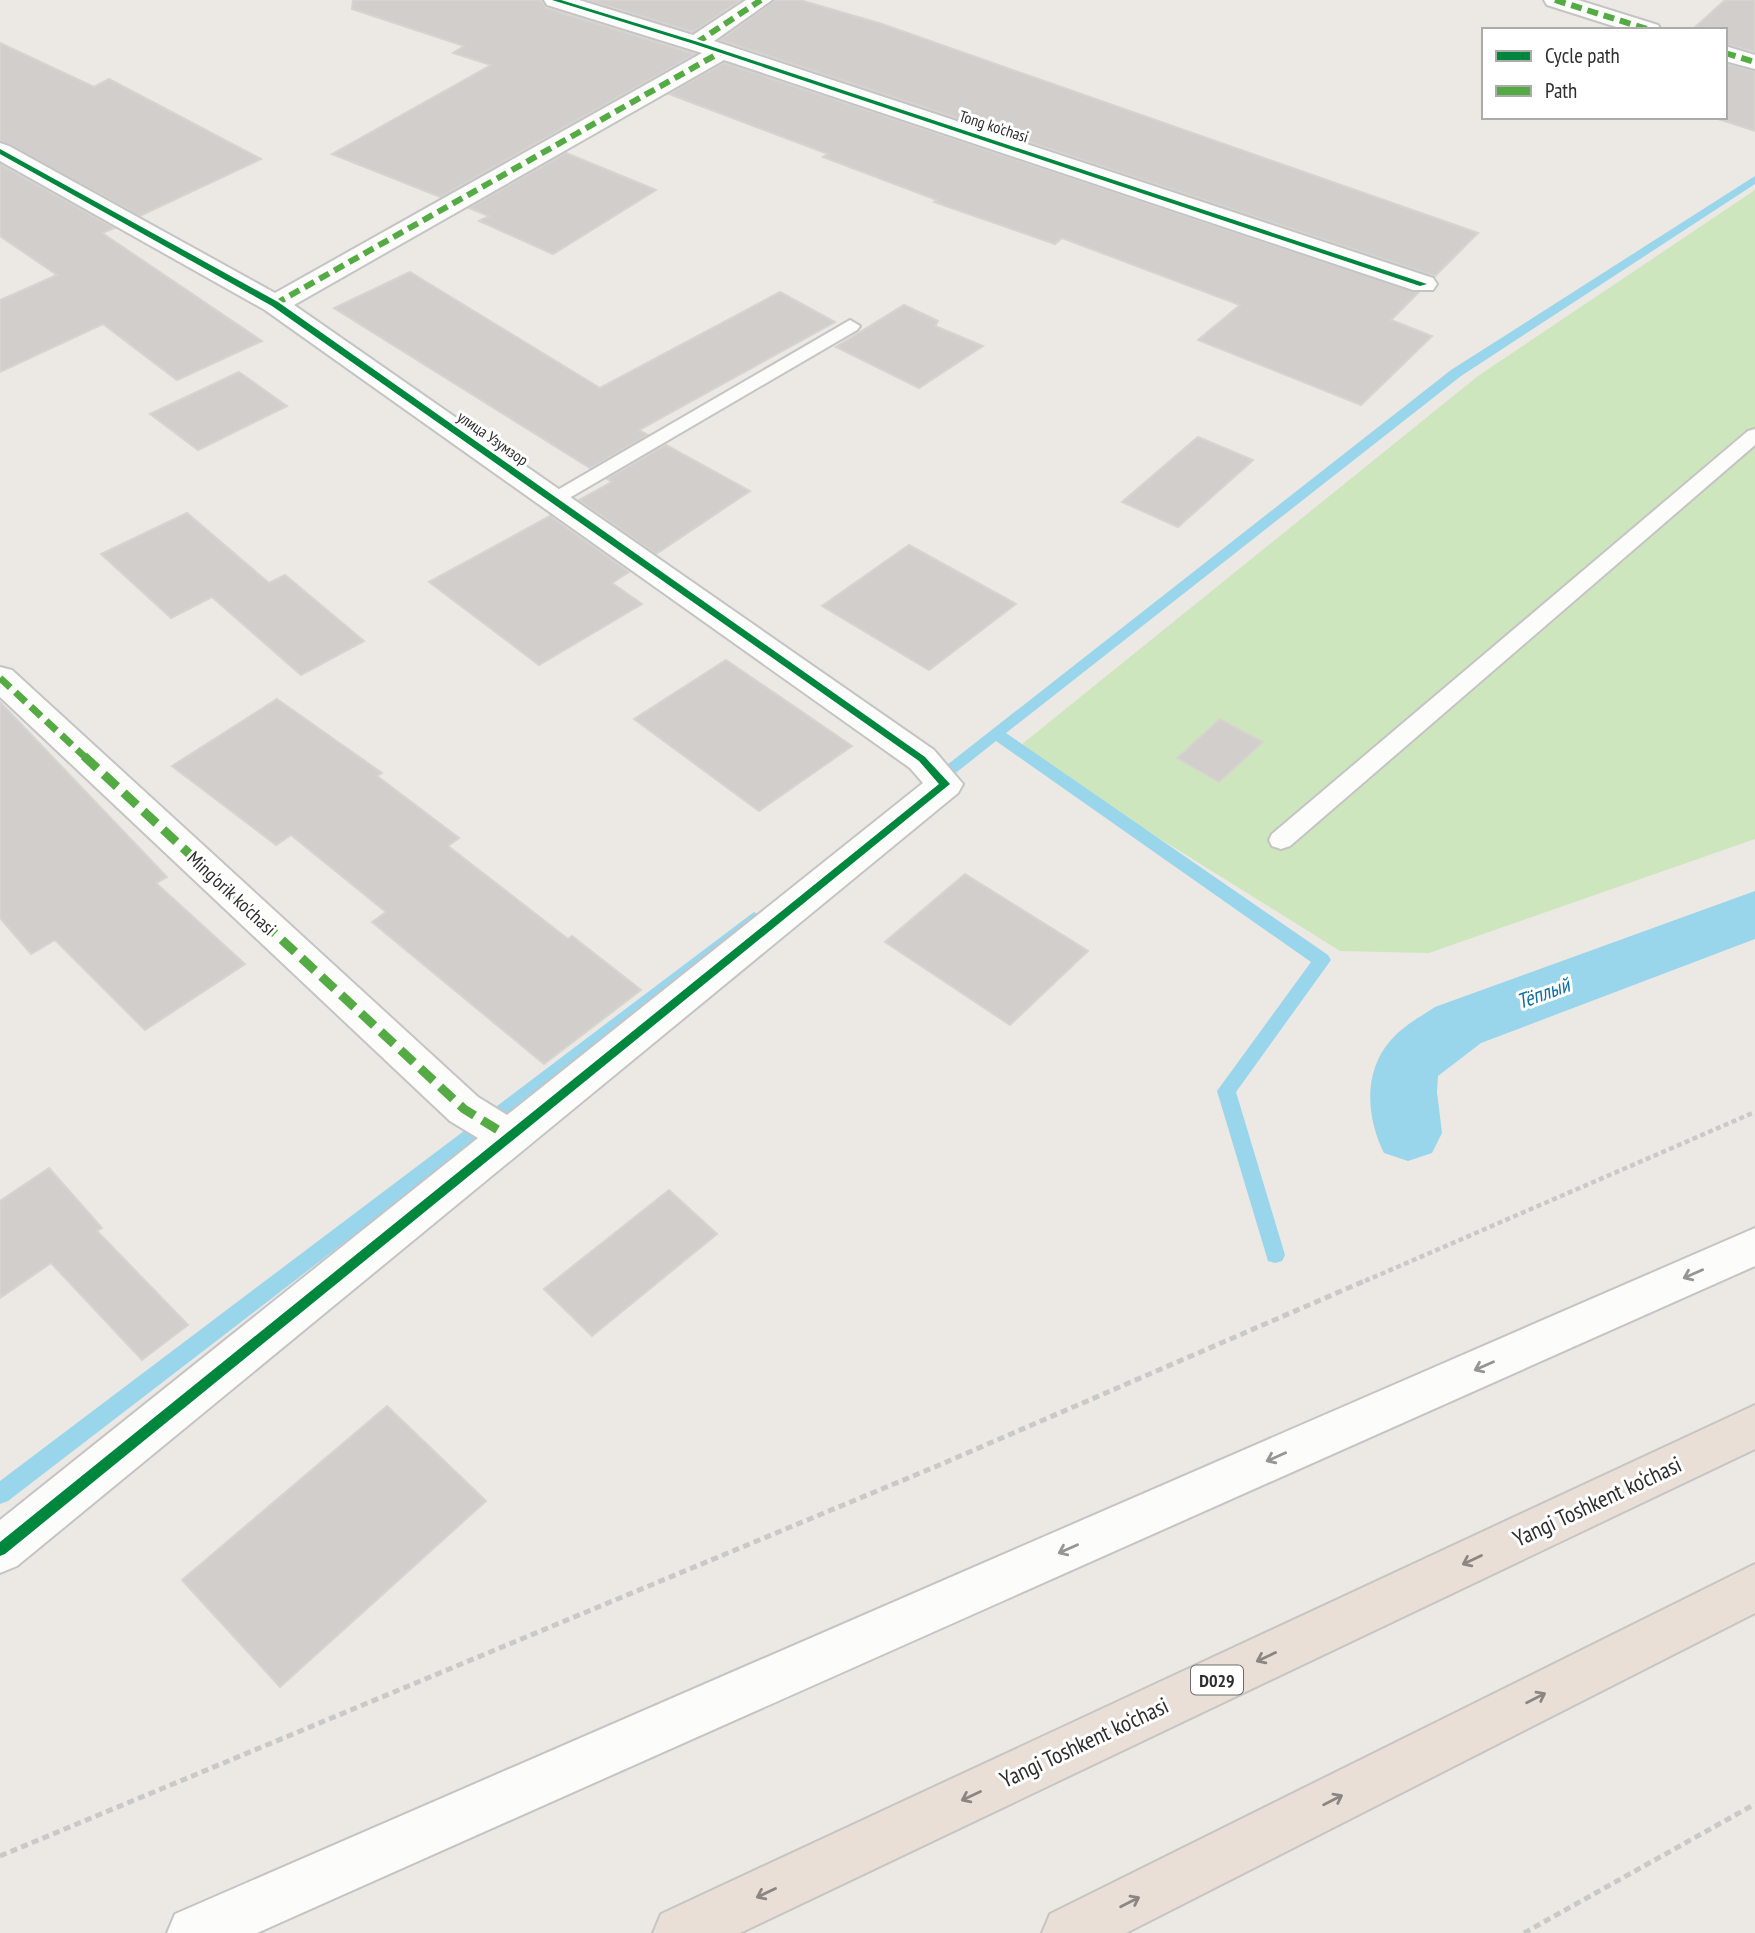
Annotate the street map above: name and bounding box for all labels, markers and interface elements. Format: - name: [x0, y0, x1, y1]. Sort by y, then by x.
- legend: [1482, 28, 1727, 119]
- text: Cycle path: [1545, 42, 1620, 69]
- text: Path: [1545, 77, 1577, 104]
- street label: Tong ko'chasi: [957, 105, 1031, 147]
- street label: улица Узумзор: [454, 406, 532, 470]
- street label: Ming'orik ko'chasi: [183, 846, 281, 940]
- water label: Тёплый: [1513, 970, 1575, 1015]
- one-way arrow: [1682, 1268, 1704, 1281]
- one-way arrow: [1474, 1360, 1495, 1373]
- street label: Yangi Toshkent ko‘chasi: [1508, 1449, 1686, 1553]
- one-way arrow: [1266, 1451, 1287, 1464]
- one-way arrow: [1058, 1543, 1079, 1556]
- one-way arrow: [1462, 1554, 1483, 1567]
- one-way arrow: [1256, 1651, 1277, 1664]
- road number: D029: [1191, 1666, 1243, 1694]
- street label: Yangi Toshkent ko‘chasi: [995, 1690, 1173, 1794]
- one-way arrow: [1525, 1690, 1546, 1704]
- one-way arrow: [961, 1789, 982, 1803]
- one-way arrow: [1322, 1793, 1343, 1807]
- one-way arrow: [756, 1886, 777, 1900]
- one-way arrow: [1119, 1895, 1139, 1909]

